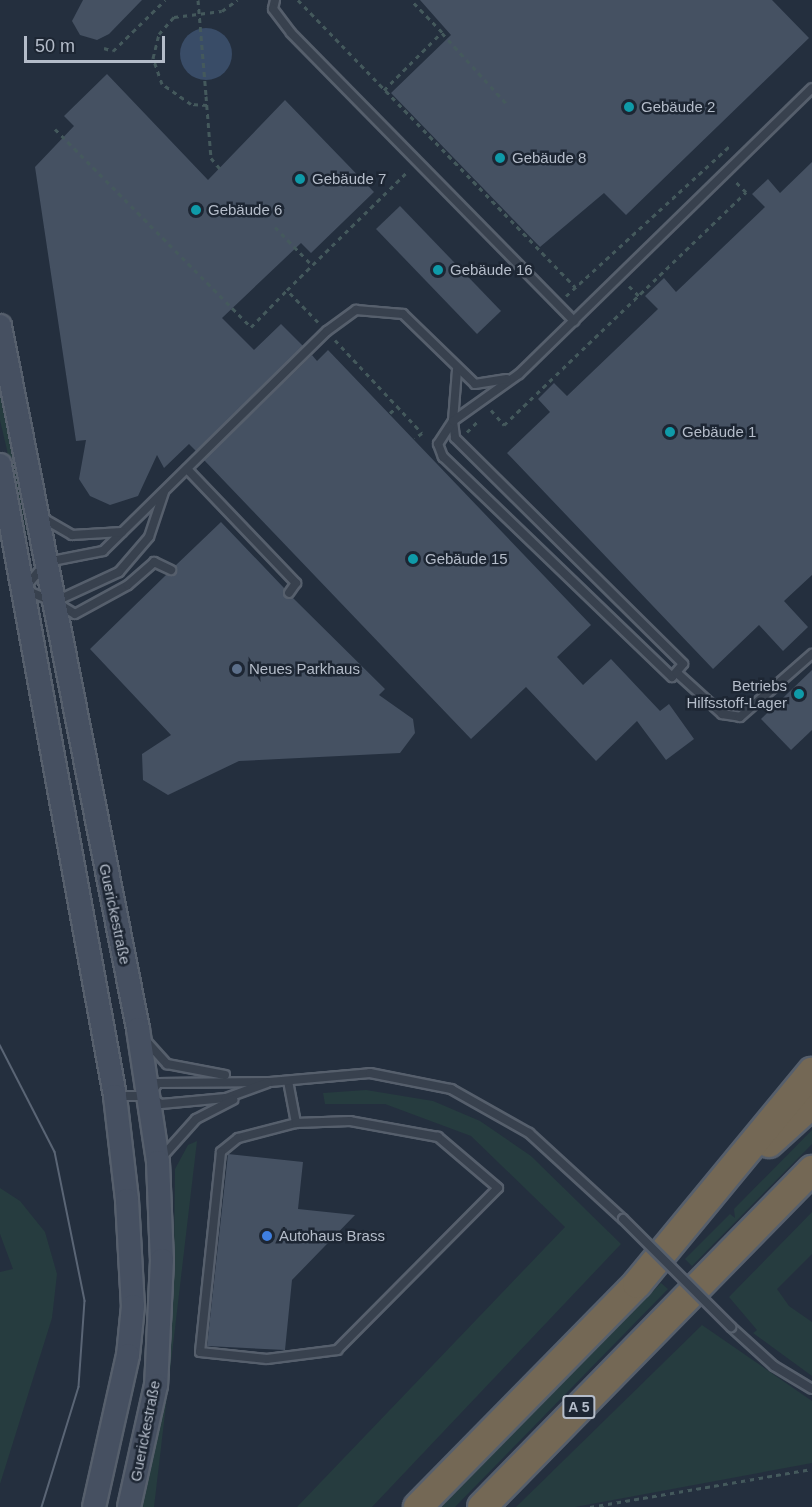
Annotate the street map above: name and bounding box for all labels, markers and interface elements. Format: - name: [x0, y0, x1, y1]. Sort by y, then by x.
- scale bar: [27, 24, 168, 62]
- text: 50 m: [35, 36, 75, 56]
- place label: Gebäude 2: [641, 98, 715, 116]
- marker: Gebäude 2: [622, 100, 636, 114]
- place label: Gebäude 8: [512, 149, 586, 167]
- marker: Gebäude 8: [493, 151, 507, 165]
- place label: Gebäude 7: [312, 170, 386, 188]
- marker: Gebäude 7: [293, 172, 307, 186]
- place label: Gebäude 6: [208, 201, 282, 219]
- marker: Gebäude 6: [189, 203, 203, 217]
- place label: Gebäude 16: [450, 261, 533, 279]
- marker: Gebäude 16: [431, 263, 445, 277]
- place label: Gebäude 1: [682, 423, 756, 441]
- marker: Gebäude 1: [663, 425, 677, 439]
- place label: Gebäude 15: [425, 550, 508, 568]
- marker: Gebäude 15: [406, 552, 420, 566]
- place label: Neues Parkhaus: [249, 660, 360, 678]
- marker: Neues Parkhaus: [230, 662, 244, 676]
- place label: Betriebs Hilfsstoff-Lager: [686, 676, 787, 711]
- marker: Betriebs Hilfsstoff-Lager: [792, 687, 806, 701]
- street label: Guerickestraße: [96, 862, 134, 966]
- place label: Autohaus Brass: [279, 1227, 385, 1245]
- marker: Autohaus Brass: [260, 1229, 274, 1243]
- street label: Guerickestraße: [126, 1379, 164, 1483]
- road number: A 5: [561, 1396, 597, 1418]

